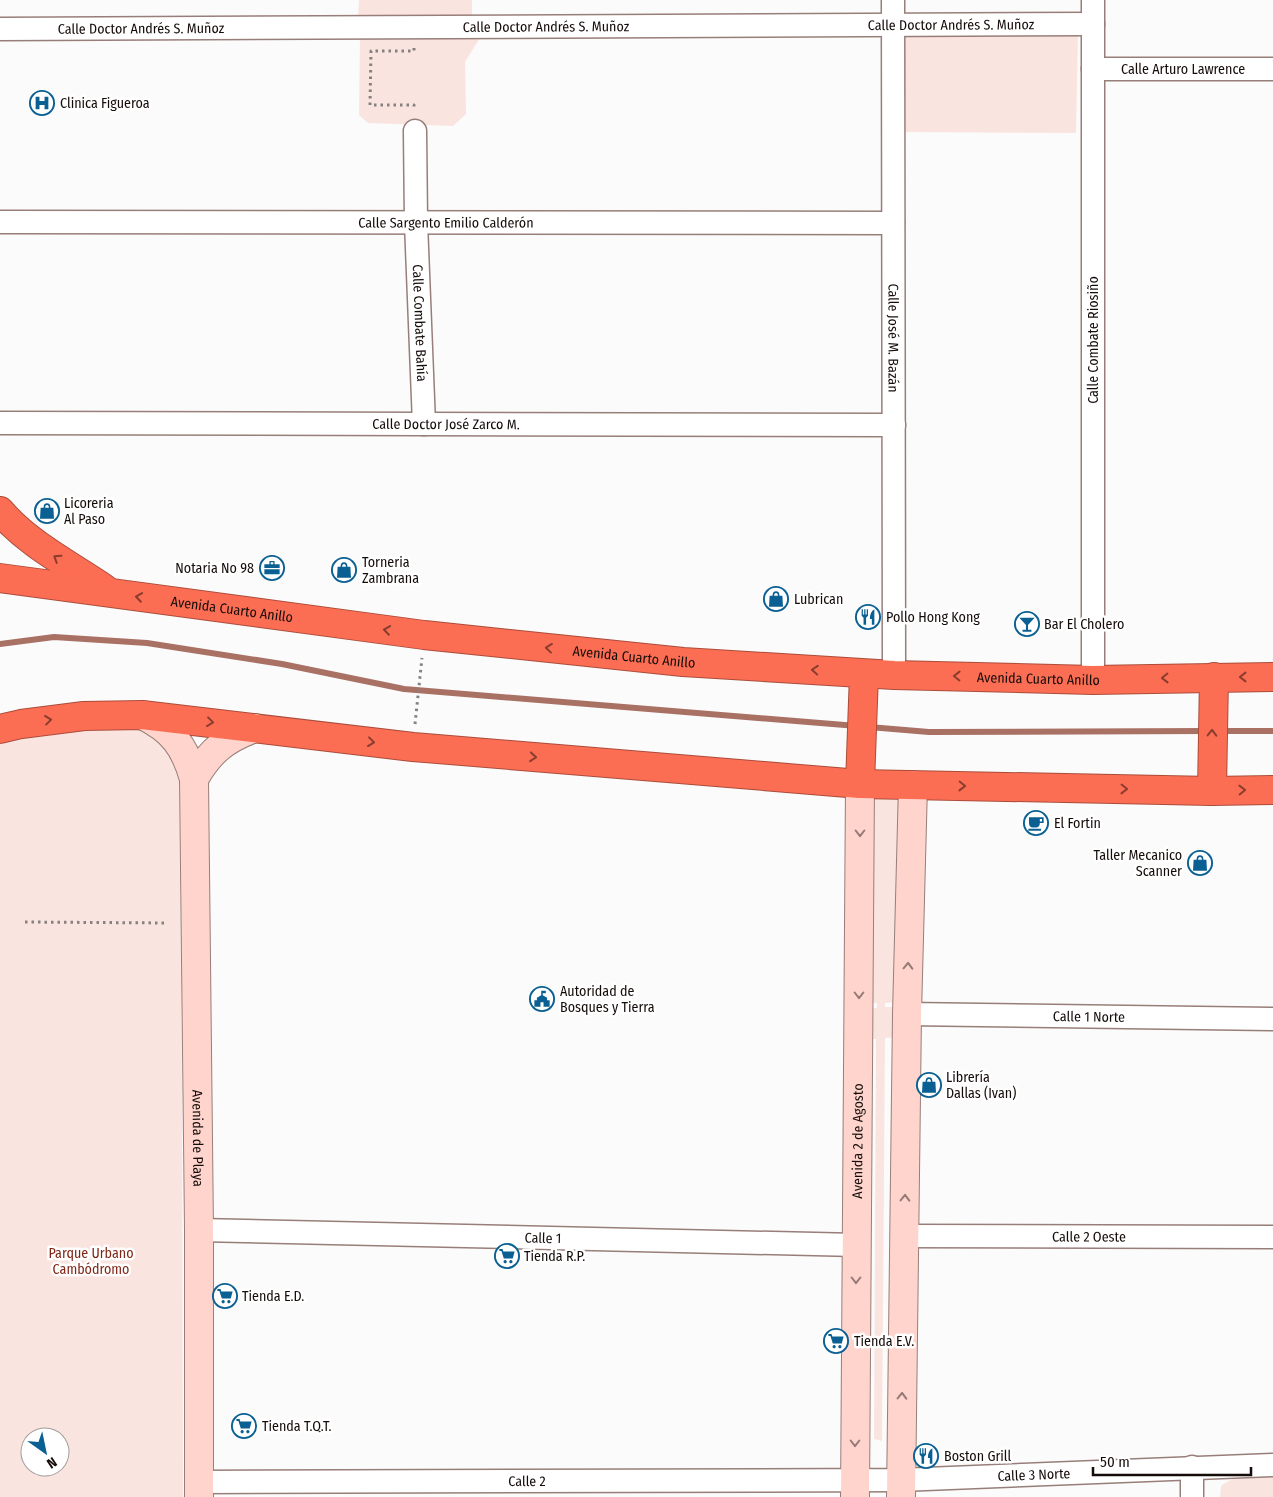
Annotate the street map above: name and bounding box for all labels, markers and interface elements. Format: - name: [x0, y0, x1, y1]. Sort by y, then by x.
- street label: Calle Doctor Andrés S. Muñoz: [868, 16, 1035, 34]
- street label: Calle Doctor Andrés S. Muñoz: [463, 18, 630, 36]
- street label: Calle Doctor Andrés S. Muñoz: [58, 20, 225, 38]
- street label: Calle Arturo Lawrence: [1121, 61, 1245, 78]
- hospital icon: Clinica Figueroa: [29, 90, 55, 116]
- place label: Clinica Figueroa: [60, 95, 150, 112]
- street label: Calle Sargento Emilio Calderón: [358, 214, 534, 232]
- street label: Calle Combate Bahía: [409, 264, 430, 382]
- street label: Calle Combate Riosiño: [1085, 276, 1102, 404]
- street label: Calle José M. Bazán: [884, 283, 902, 393]
- street label: Calle Doctor José Zarco M.: [372, 416, 520, 433]
- place label: Licoreria Al Paso: [64, 495, 114, 528]
- shop icon: Licoreria Al Paso: [34, 498, 60, 524]
- one-way arrow: [54, 554, 63, 564]
- place label: Torneria Zambrana: [362, 554, 419, 587]
- office icon: Notaria No 98: [259, 555, 285, 581]
- shop icon: Torneria Zambrana: [331, 557, 357, 583]
- place label: Notaria No 98: [175, 560, 254, 577]
- shop icon: Lubrican: [763, 586, 789, 612]
- place label: Lubrican: [794, 591, 843, 608]
- one-way arrow: [135, 593, 144, 603]
- street label: Avenida Cuarto Anillo: [170, 593, 294, 626]
- restaurant icon: Pollo Hong Kong: [855, 604, 881, 630]
- place label: Pollo Hong Kong: [886, 609, 980, 626]
- bar icon: Bar El Cholero: [1014, 611, 1040, 637]
- place label: Bar El Cholero: [1044, 616, 1124, 633]
- one-way arrow: [383, 625, 391, 636]
- one-way arrow: [544, 643, 552, 654]
- street label: Avenida Cuarto Anillo: [572, 643, 696, 672]
- one-way arrow: [811, 665, 819, 676]
- street label: Avenida Cuarto Anillo: [977, 669, 1100, 689]
- one-way arrow: [953, 671, 961, 682]
- one-way arrow: [1239, 672, 1247, 682]
- one-way arrow: [1161, 673, 1168, 683]
- one-way arrow: [44, 715, 52, 726]
- one-way arrow: [206, 716, 214, 727]
- one-way arrow: [1207, 729, 1217, 737]
- one-way arrow: [367, 736, 375, 747]
- one-way arrow: [529, 751, 537, 762]
- one-way arrow: [958, 780, 966, 791]
- one-way arrow: [1121, 784, 1129, 794]
- one-way arrow: [1239, 785, 1247, 796]
- cafe icon: El Fortin: [1023, 810, 1049, 836]
- place label: El Fortin: [1054, 815, 1101, 832]
- one-way arrow: [855, 829, 865, 837]
- place label: Taller Mecanico Scanner: [1094, 847, 1182, 880]
- shop icon: Taller Mecanico Scanner: [1187, 850, 1213, 876]
- one-way arrow: [903, 962, 913, 970]
- place label: Autoridad de Bosques y Tierra: [560, 983, 655, 1016]
- public building icon: Autoridad de Bosques y Tierra: [529, 986, 555, 1012]
- one-way arrow: [854, 992, 864, 999]
- street label: Calle 1 Norte: [1053, 1008, 1125, 1026]
- place label: Librería Dallas (Ivan): [946, 1069, 1016, 1102]
- shop icon: Librería Dallas (Ivan): [916, 1072, 942, 1098]
- street label: Avenida 2 de Agosto: [849, 1083, 867, 1199]
- street label: Avenida de Playa: [188, 1090, 207, 1187]
- one-way arrow: [900, 1194, 910, 1202]
- street label: Calle 2 Oeste: [1052, 1228, 1126, 1246]
- street label: Calle 1: [524, 1229, 561, 1247]
- supermarket icon: Tienda R.P.: [494, 1243, 520, 1269]
- park label: Parque Urbano Cambódromo: [48, 1245, 134, 1278]
- place label: Tienda R.P.: [524, 1248, 585, 1265]
- one-way arrow: [851, 1276, 861, 1284]
- supermarket icon: Tienda E.D.: [212, 1283, 238, 1309]
- place label: Tienda E.D.: [242, 1288, 304, 1305]
- supermarket icon: Tienda E.V.: [823, 1328, 849, 1354]
- place label: Tienda E.V.: [854, 1333, 914, 1350]
- one-way arrow: [897, 1392, 907, 1400]
- supermarket icon: Tienda T.Q.T.: [231, 1413, 257, 1439]
- place label: Tienda T.Q.T.: [262, 1418, 332, 1435]
- north arrow: [20, 1427, 70, 1477]
- one-way arrow: [850, 1439, 860, 1447]
- restaurant icon: Boston Grill: [913, 1443, 939, 1469]
- scale bar: [1093, 1444, 1250, 1476]
- place label: Boston Grill: [944, 1448, 1012, 1465]
- text: N: [44, 1453, 60, 1472]
- text: 50 m: [1100, 1453, 1130, 1471]
- street label: Calle 3 Norte: [997, 1465, 1071, 1485]
- street label: Calle 2: [508, 1473, 546, 1490]

